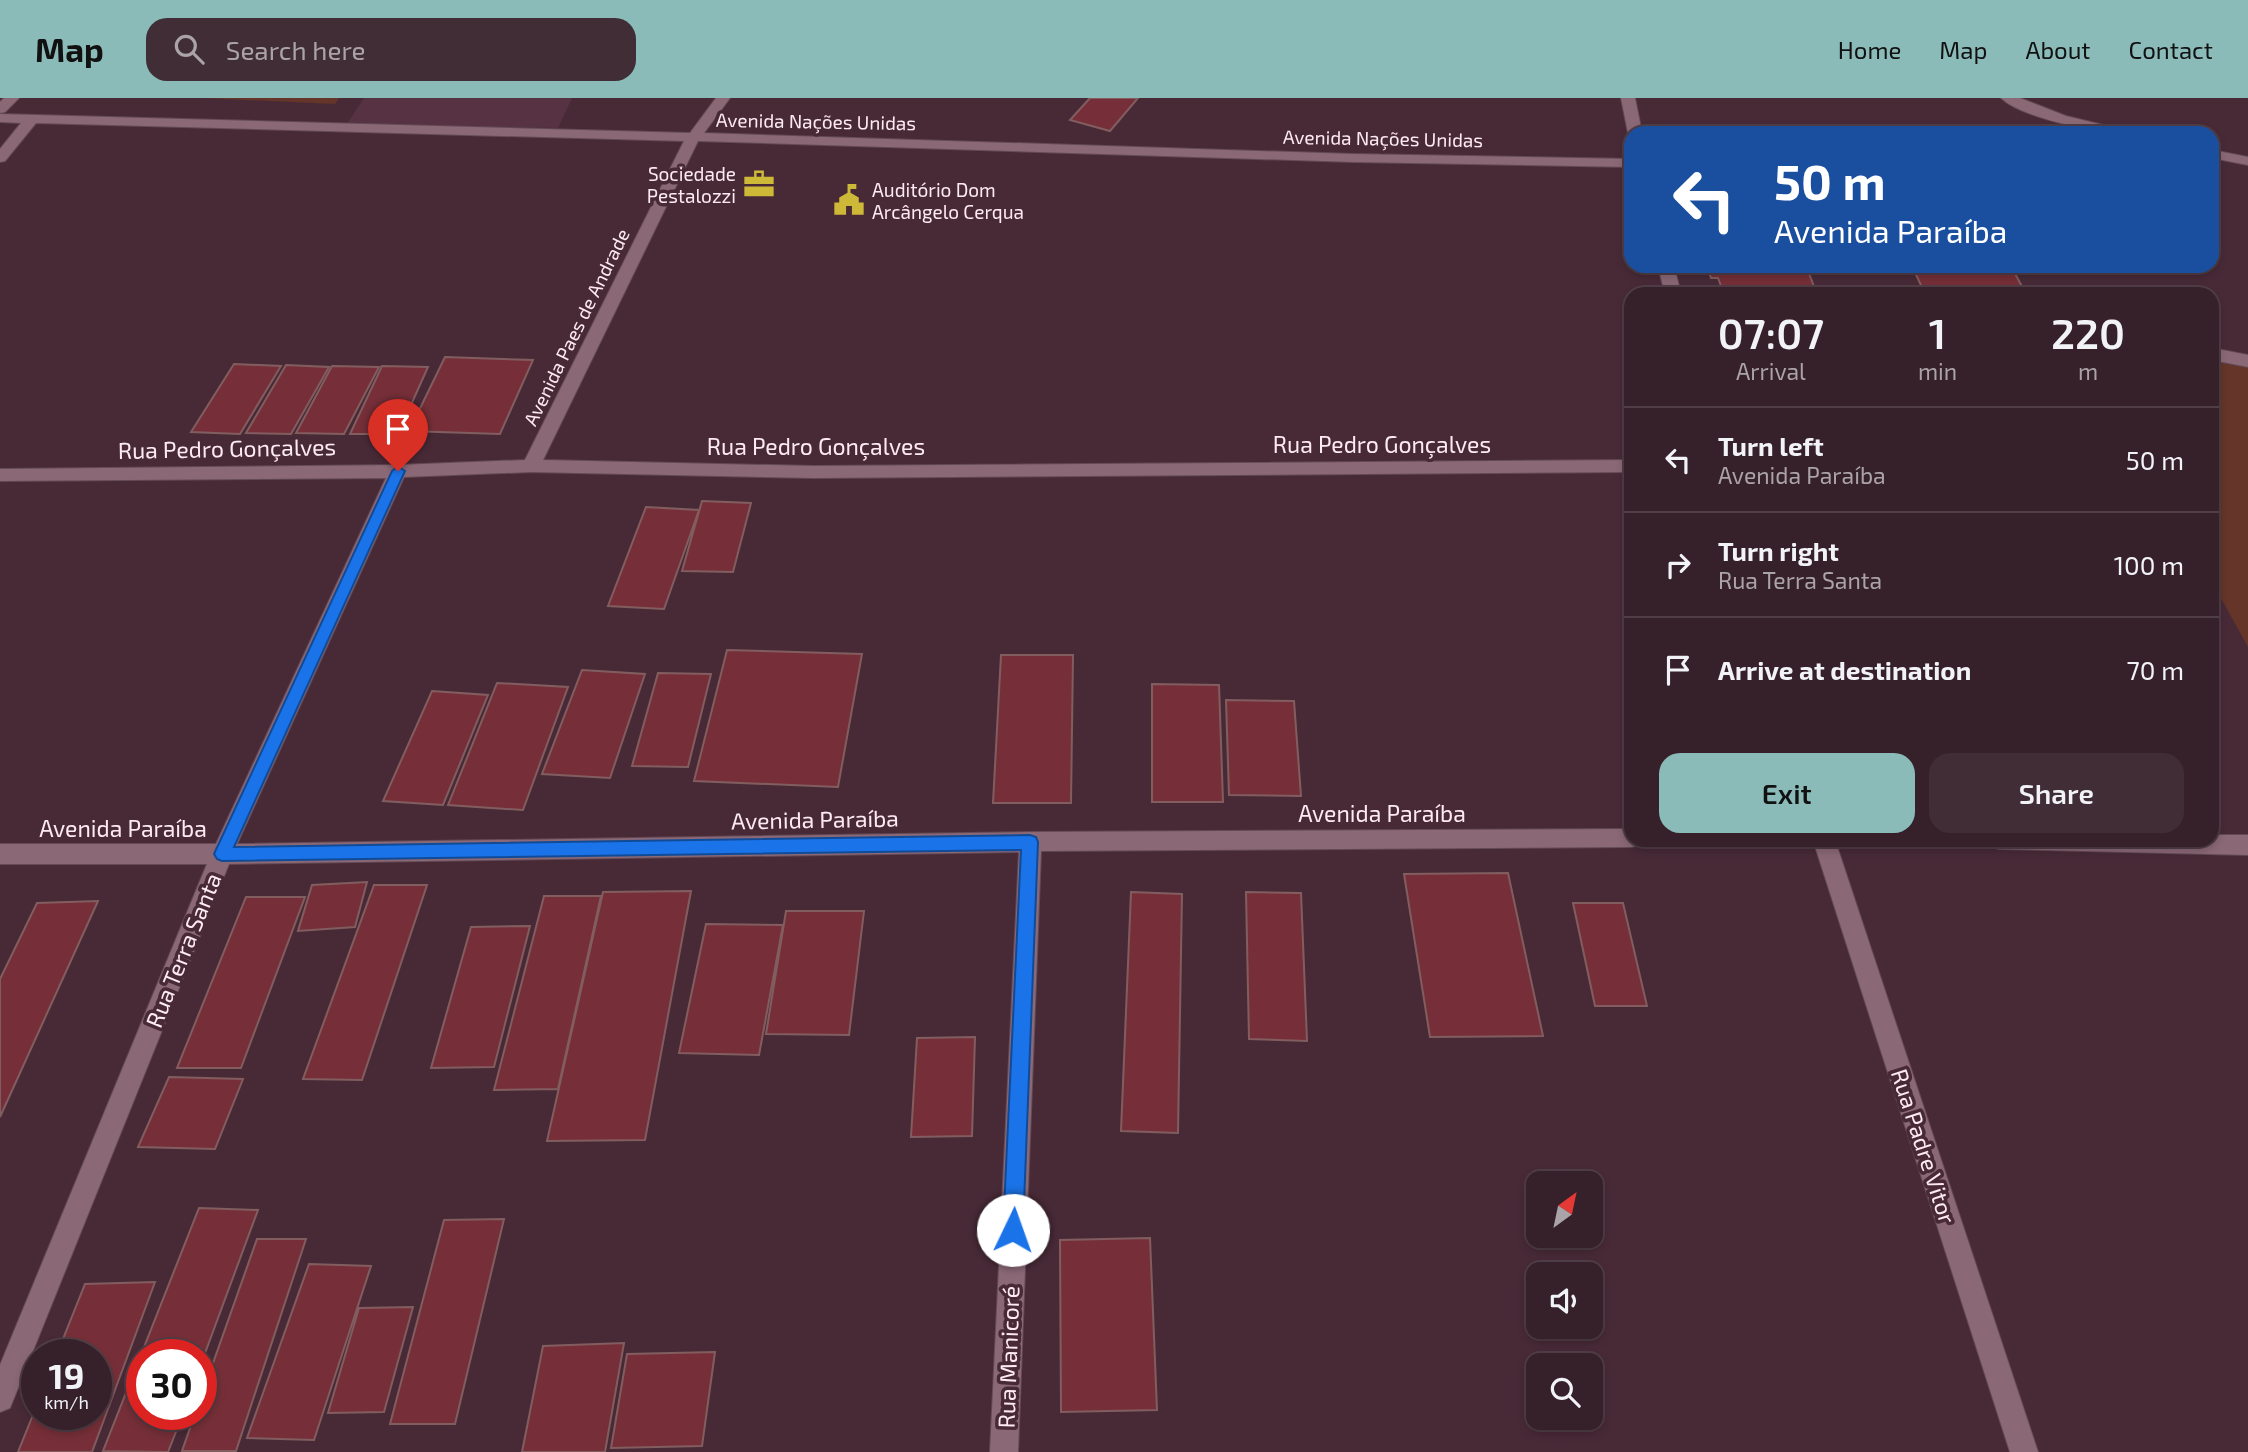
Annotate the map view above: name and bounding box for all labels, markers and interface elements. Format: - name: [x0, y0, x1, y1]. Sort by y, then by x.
- search box: [146, 18, 636, 81]
- text: Map: [35, 29, 104, 69]
- icon: search: [170, 30, 208, 68]
- text: Search here: [226, 34, 365, 65]
- text: Home: [1838, 35, 1901, 64]
- text: Map: [1939, 35, 1987, 64]
- text: About: [2025, 35, 2091, 64]
- text: Contact: [2129, 35, 2213, 64]
- street label: Avenida Nações Unidas: [716, 108, 916, 135]
- street label: Avenida Nações Unidas: [1283, 125, 1483, 152]
- text: 50 m: [1774, 151, 1886, 210]
- icon: left: [1659, 154, 1750, 245]
- place label: Sociedade Pestalozzi: [647, 162, 736, 207]
- office icon: Sociedade Pestalozzi: [742, 167, 776, 201]
- place label: Auditório Dom Arcângelo Cerqua: [872, 178, 1024, 223]
- public building icon: Auditório Dom Arcângelo Cerqua: [832, 183, 866, 217]
- text: Avenida Paraíba: [1774, 211, 2007, 249]
- street label: Avenida Paes de Andrade: [518, 225, 634, 429]
- text: 07:07: [1718, 307, 1824, 357]
- text: 1: [1929, 307, 1946, 357]
- text: 220: [2051, 307, 2125, 357]
- text: Arrival: [1736, 357, 1806, 385]
- text: min: [1918, 357, 1957, 385]
- text: m: [2078, 357, 2098, 385]
- pin: [368, 399, 428, 471]
- icon: arrive: [379, 410, 417, 448]
- street label: Rua Pedro Gonçalves: [1273, 430, 1491, 459]
- text: Turn left: [1718, 430, 1824, 461]
- street label: Rua Pedro Gonçalves: [118, 432, 336, 465]
- street label: Rua Pedro Gonçalves: [707, 432, 925, 461]
- icon: left: [1659, 441, 1697, 479]
- text: 50 m: [2126, 444, 2184, 475]
- text: Avenida Paraíba: [1718, 461, 1886, 489]
- text: Turn right: [1718, 535, 1839, 566]
- icon: right: [1659, 546, 1697, 584]
- text: 100 m: [2114, 549, 2184, 580]
- text: Rua Terra Santa: [1718, 566, 1882, 594]
- icon: arrive: [1659, 651, 1697, 689]
- text: Arrive at destination: [1718, 654, 1971, 685]
- text: 70 m: [2126, 654, 2184, 685]
- button: Exit: [1659, 753, 1915, 833]
- button: Share: [1929, 753, 2184, 833]
- street label: Avenida Paraíba: [1298, 799, 1466, 827]
- street label: Avenida Paraíba: [731, 804, 899, 834]
- street label: Avenida Paraíba: [39, 814, 207, 842]
- street label: Rua Terra Santa: [139, 869, 227, 1031]
- street label: Rua Padre Vitor: [1886, 1065, 1962, 1227]
- north arrow: [1526, 1171, 1603, 1248]
- map controls: [1526, 1171, 1603, 1430]
- position arrow: [976, 1193, 1050, 1267]
- button: sound: [1526, 1262, 1603, 1339]
- street label: Rua Manicoré: [992, 1285, 1024, 1429]
- speed limit sign: 30: [126, 1339, 217, 1430]
- button: search: [1526, 1353, 1603, 1430]
- text: 19: [49, 1354, 84, 1396]
- text: km/h: [44, 1391, 89, 1413]

